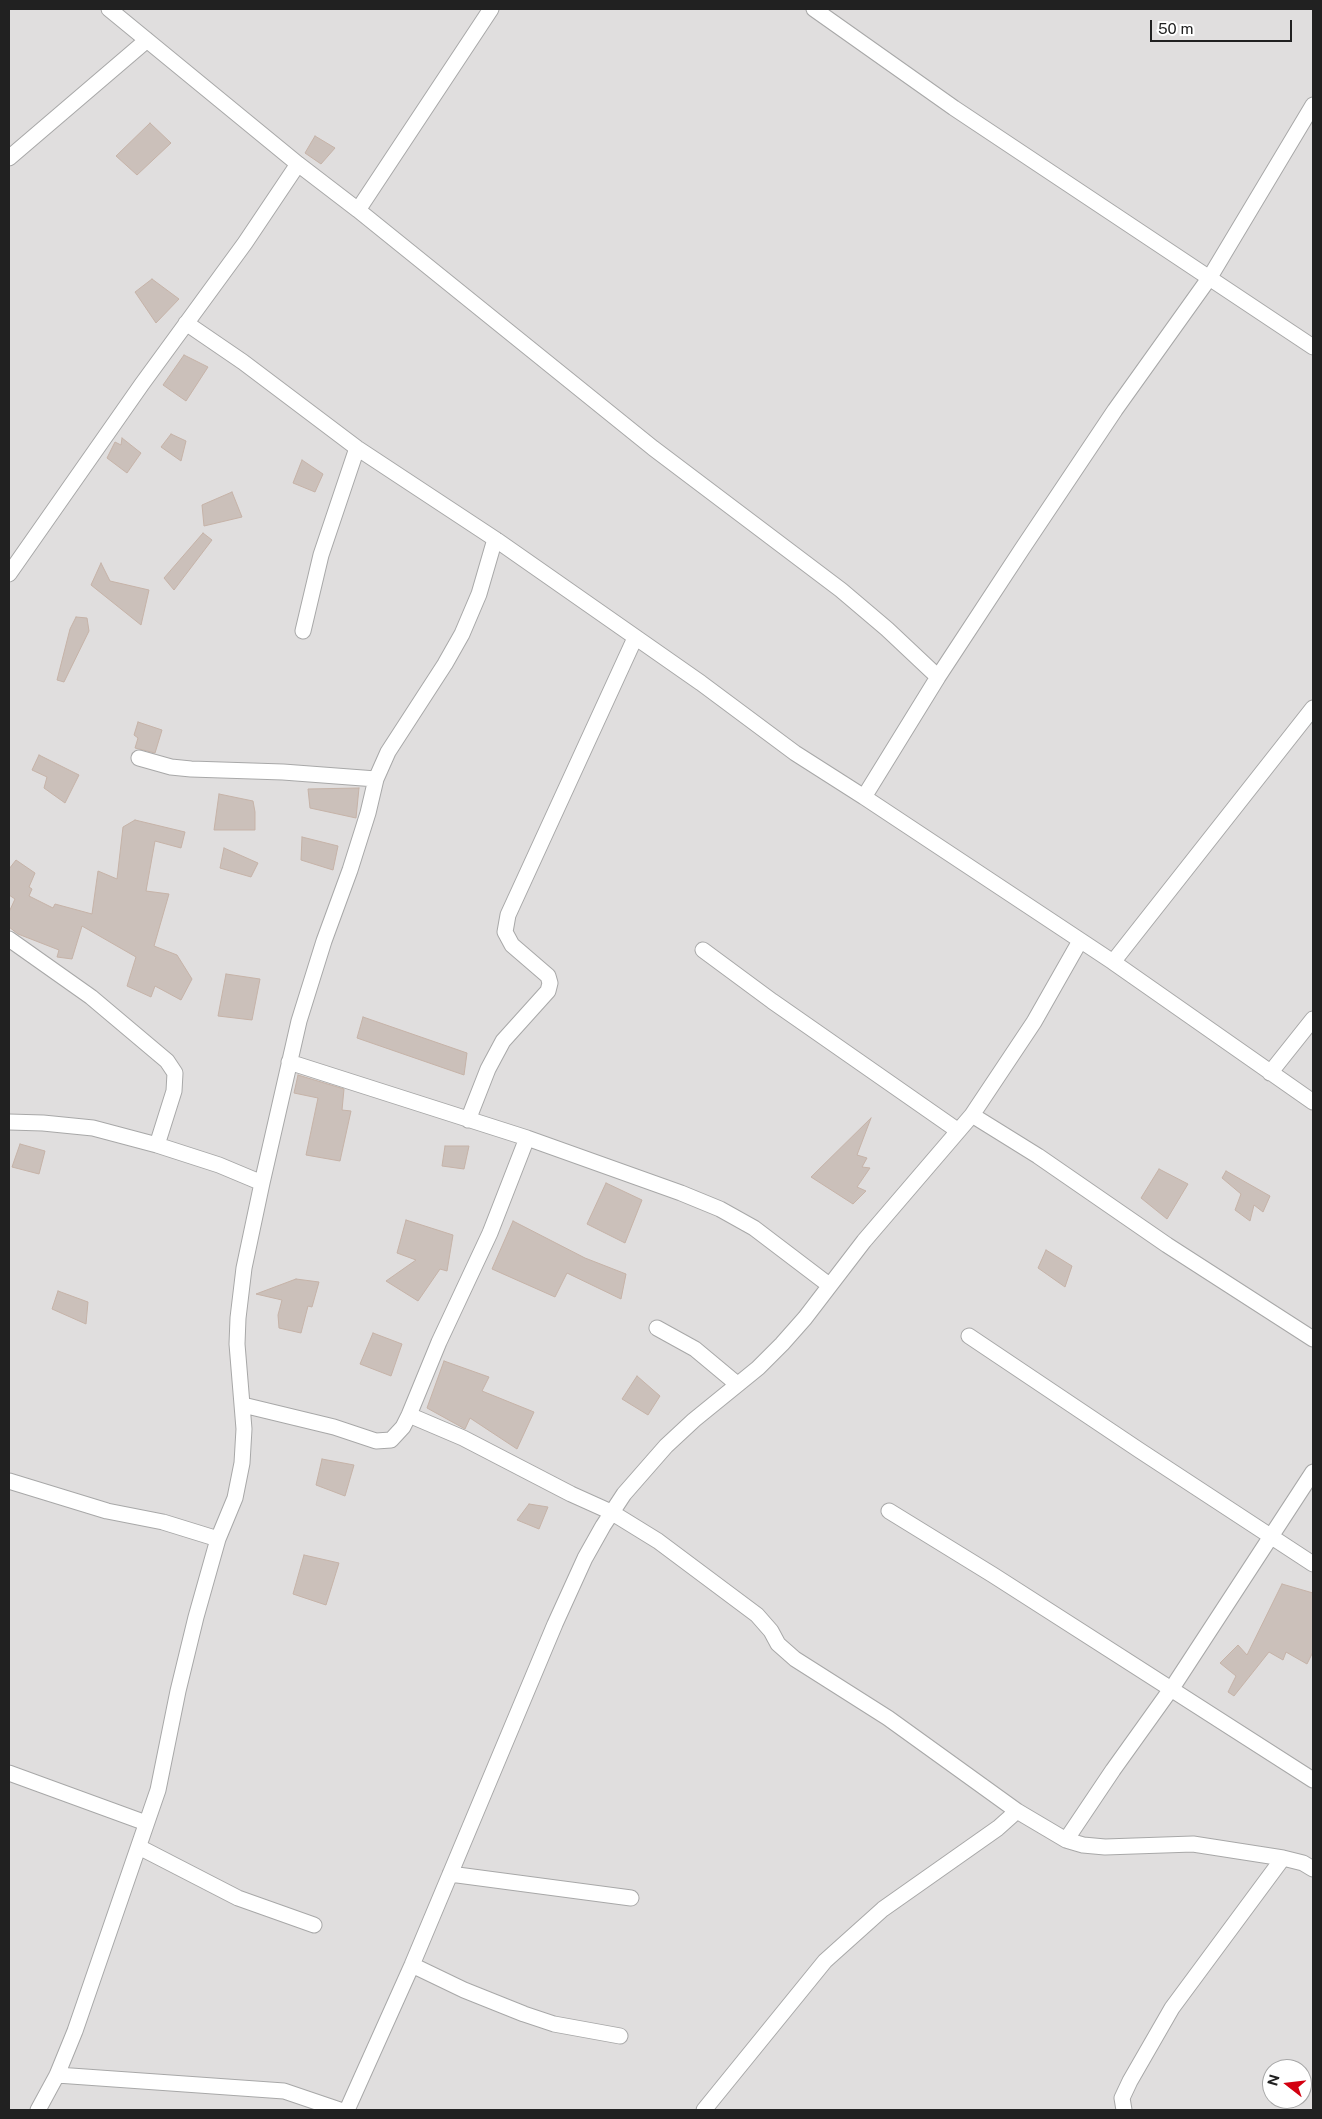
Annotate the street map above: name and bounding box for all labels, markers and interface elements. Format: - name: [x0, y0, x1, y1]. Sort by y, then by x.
- scale bar: [1152, 10, 1294, 42]
- text: 50 m: [1158, 20, 1193, 37]
- north arrow: [1262, 2059, 1312, 2109]
- text: N: [1264, 2073, 1283, 2088]

